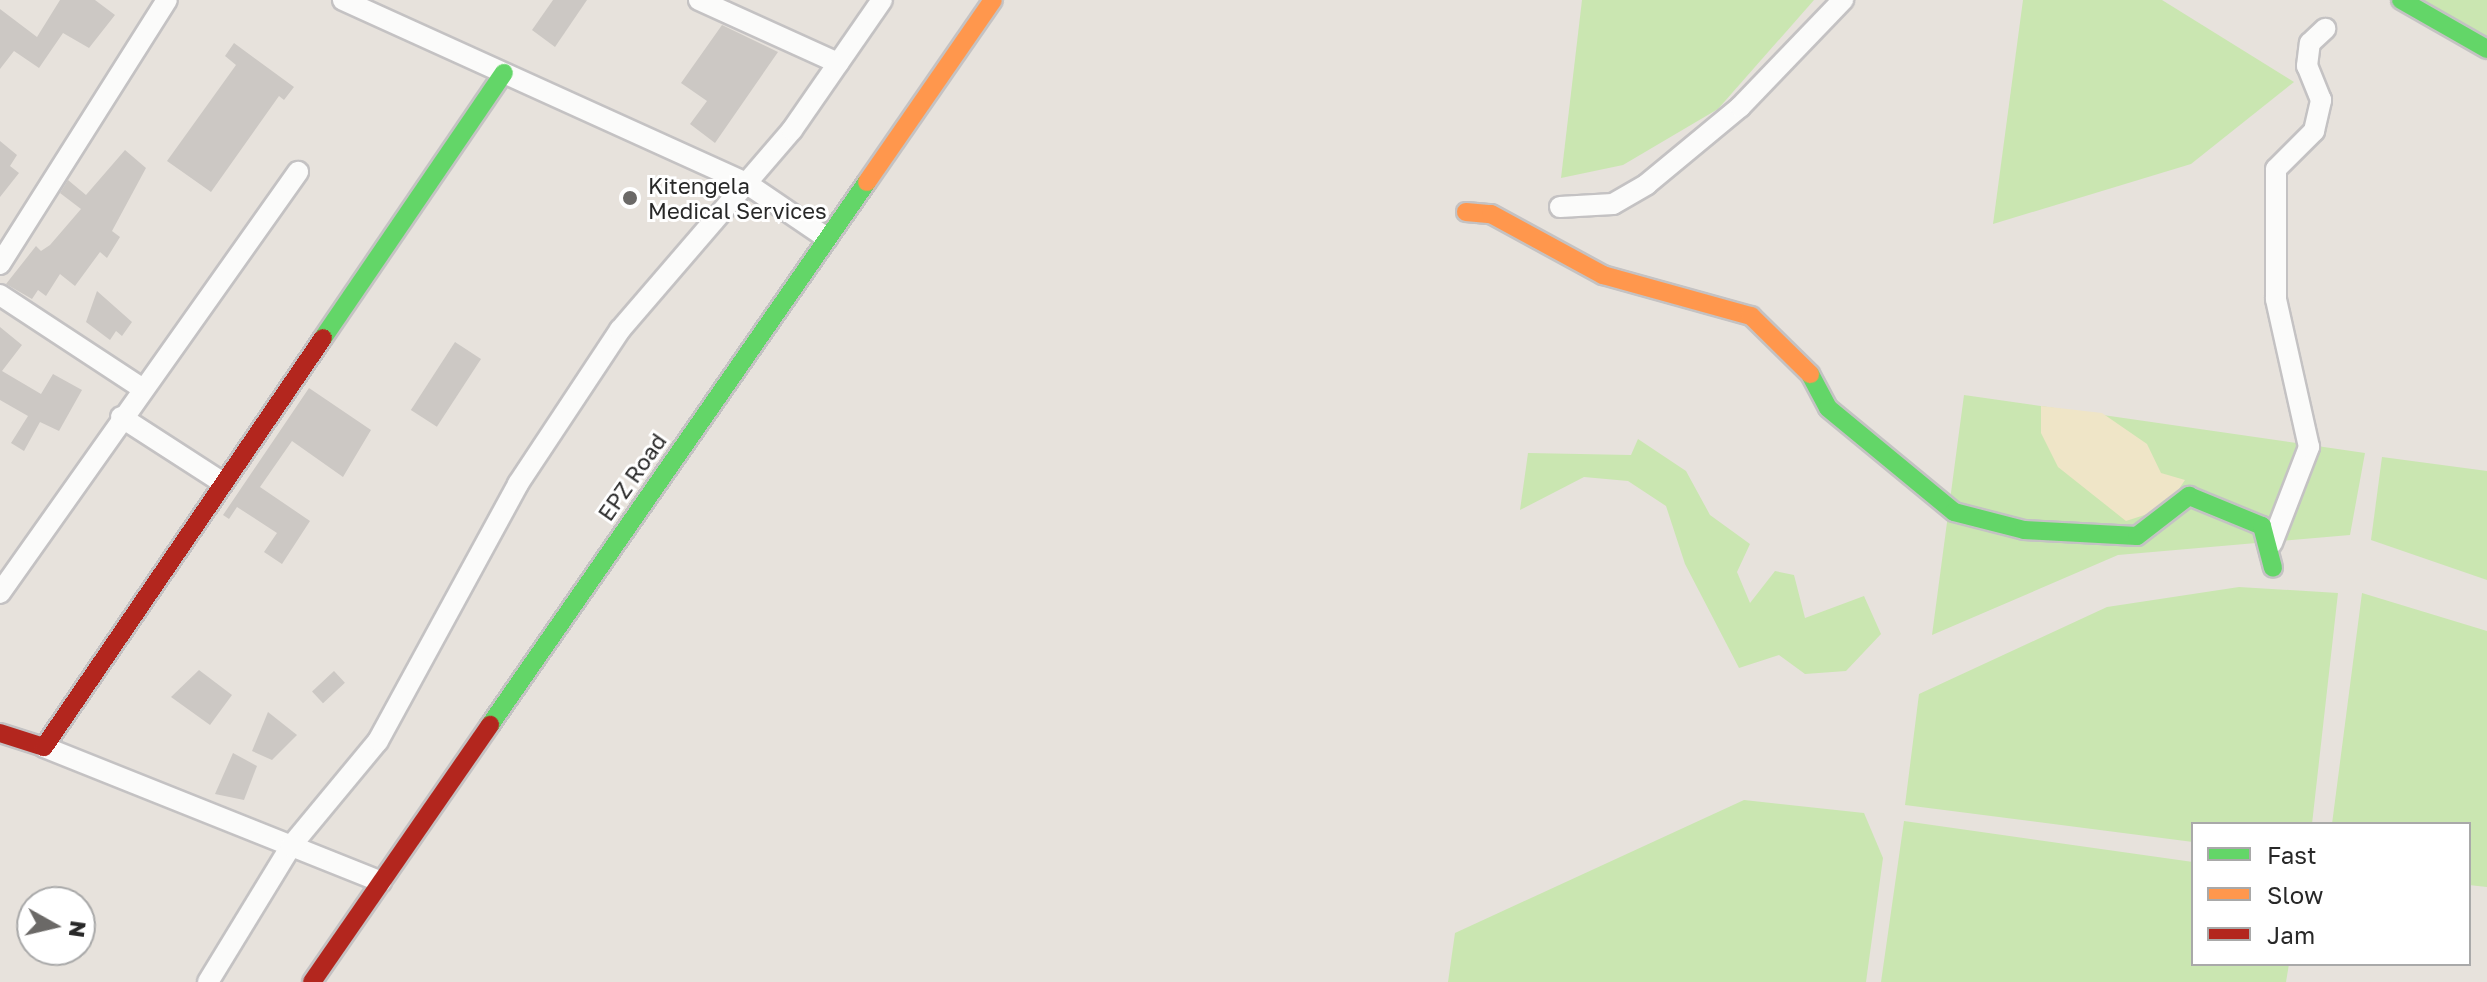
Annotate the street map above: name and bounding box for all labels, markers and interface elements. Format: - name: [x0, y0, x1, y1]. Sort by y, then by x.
- place label: Kitengela Medical Services: [648, 172, 827, 224]
- marker: Kitengela Medical Services: [619, 187, 641, 209]
- street label: EPZ Road: [592, 428, 672, 526]
- legend: [2191, 822, 2471, 966]
- text: Fast: [2267, 840, 2317, 869]
- text: Slow: [2267, 880, 2323, 909]
- north arrow: [16, 886, 96, 966]
- text: N: [64, 919, 93, 939]
- text: Jam: [2267, 920, 2315, 949]

